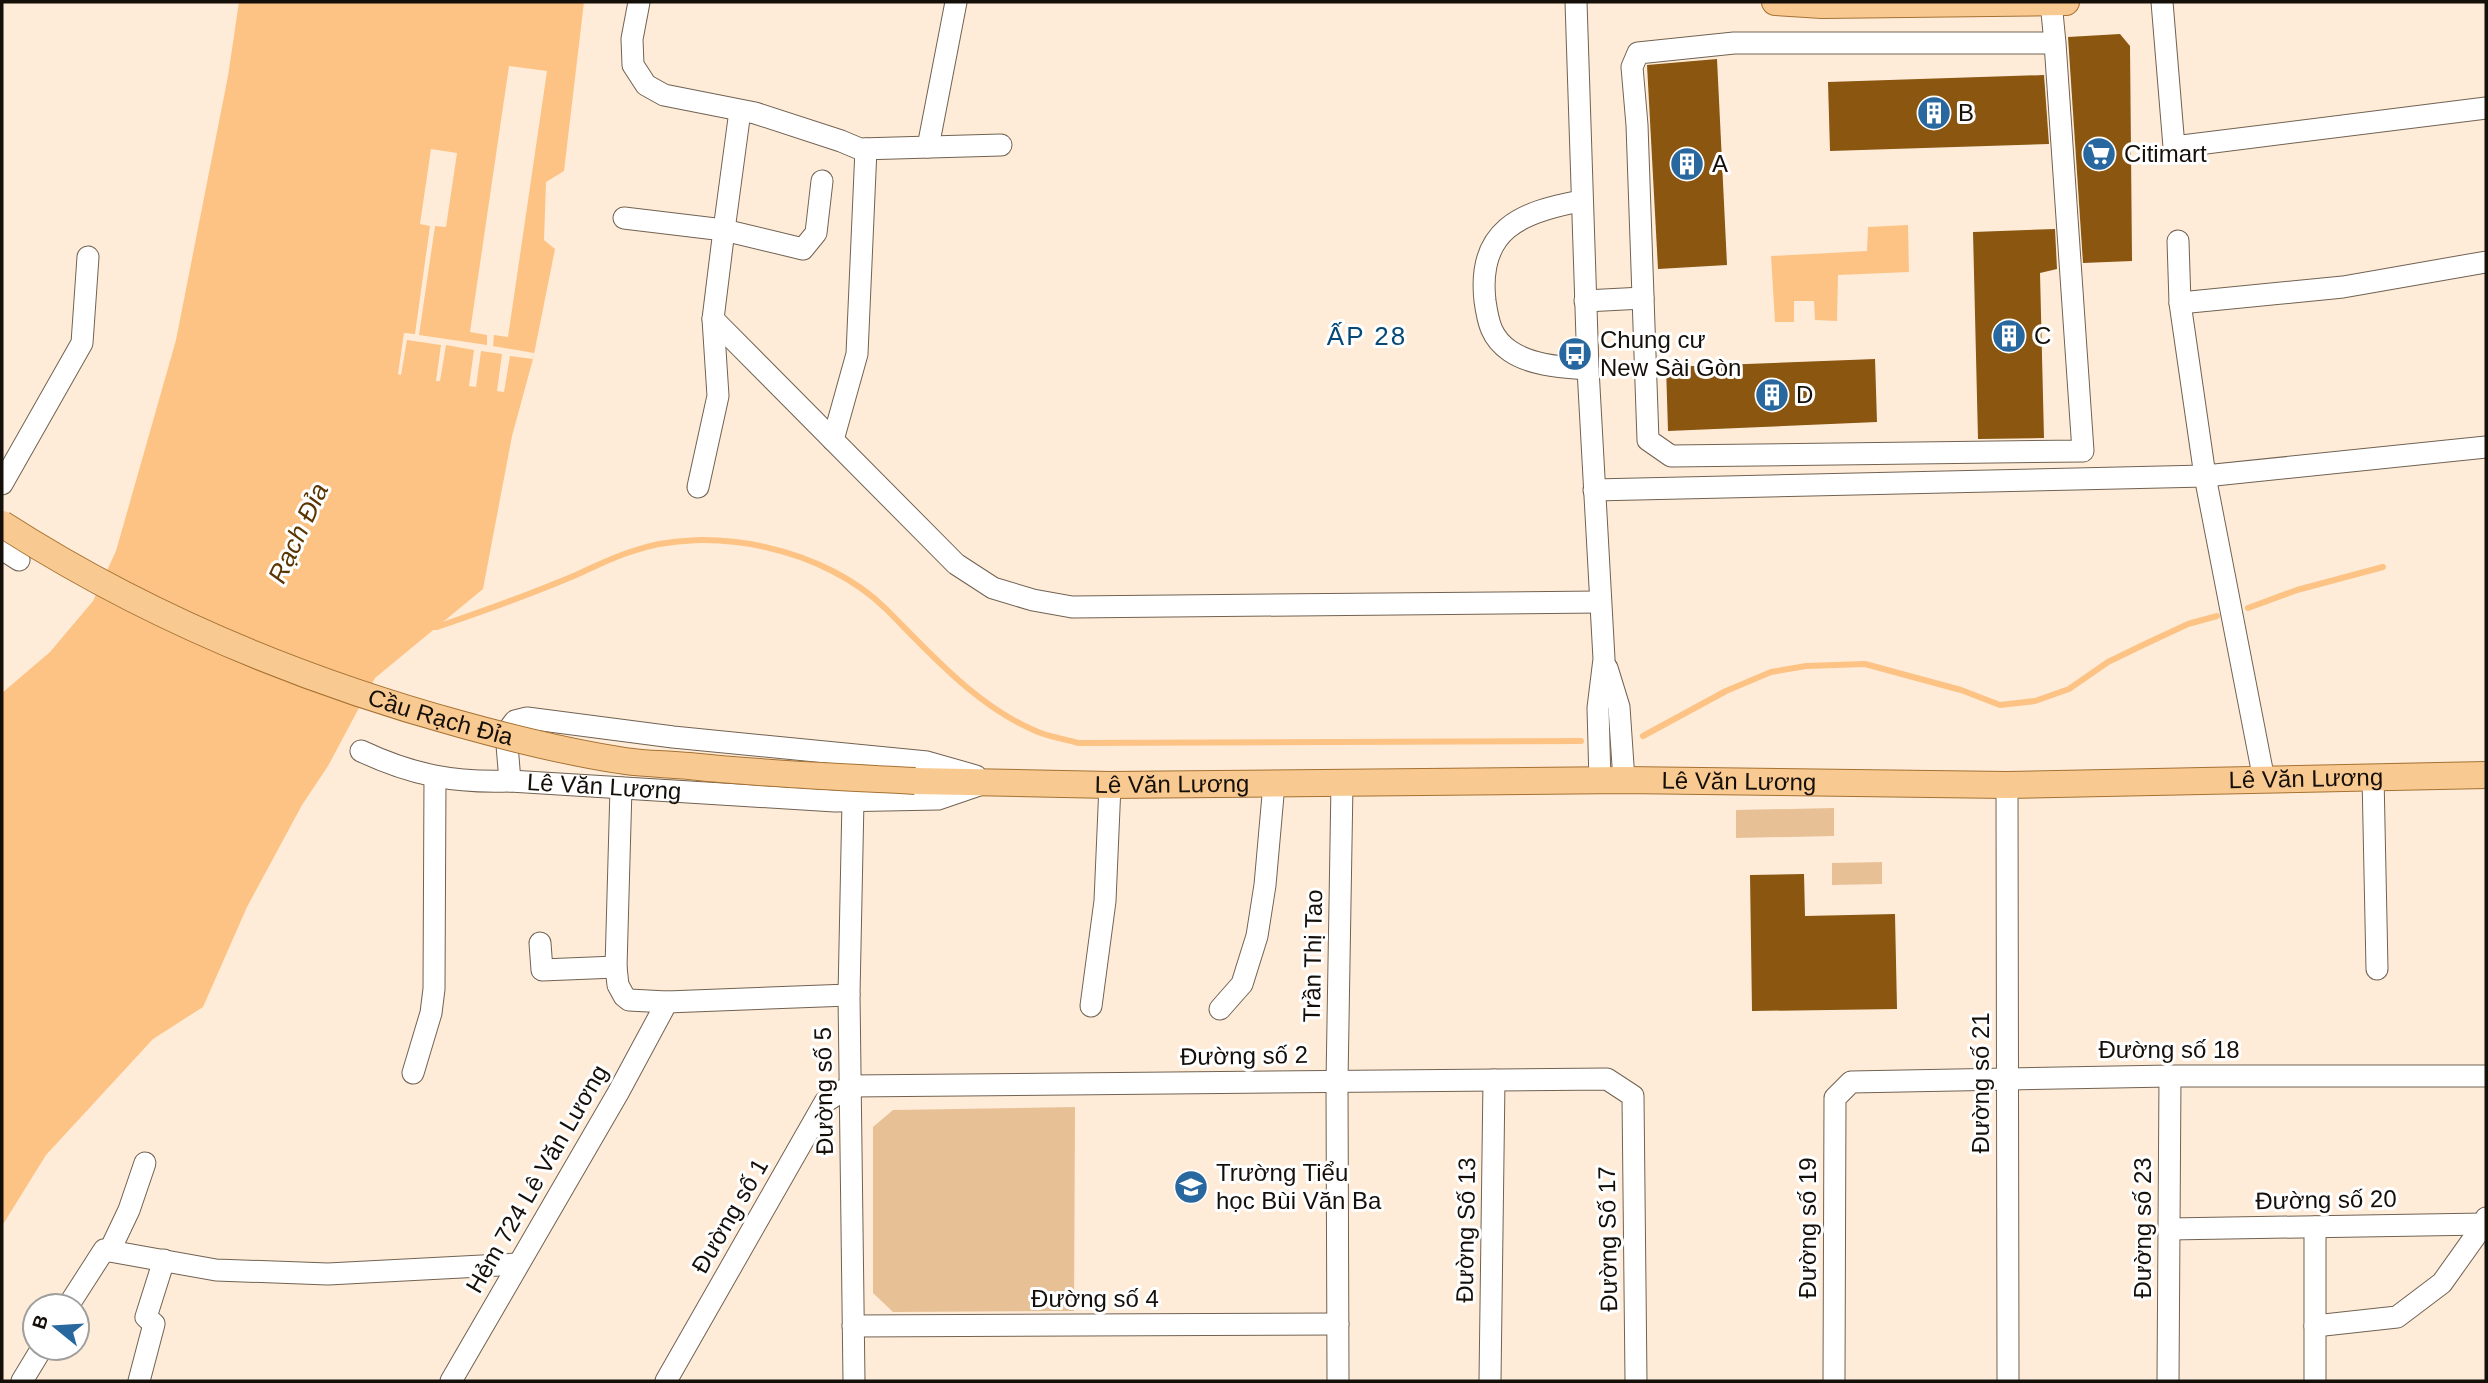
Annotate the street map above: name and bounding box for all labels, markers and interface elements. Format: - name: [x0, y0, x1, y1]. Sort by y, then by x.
- building icon: B: [1915, 94, 1953, 132]
- place label: B: [1958, 99, 1974, 126]
- supermarket icon: Citimart: [2080, 135, 2118, 173]
- place label: Citimart: [2124, 140, 2207, 167]
- building icon: A: [1668, 145, 1706, 183]
- place label: A: [1712, 150, 1728, 177]
- building icon: C: [1990, 317, 2028, 355]
- district label: ẤP 28: [1327, 321, 1407, 351]
- place label: C: [2034, 322, 2051, 349]
- place label: Chung cư New Sài Gòn: [1600, 326, 1741, 381]
- bus stop icon: Chung cư New Sài Gòn: [1556, 335, 1594, 373]
- building icon: D: [1753, 376, 1791, 414]
- place label: D: [1796, 381, 1813, 408]
- water label: Rạch Đỉa: [262, 478, 334, 588]
- street label: Cầu Rạch Đỉa: [365, 683, 516, 751]
- street label: Lê Văn Lương: [2228, 763, 2383, 793]
- street label: Lê Văn Lương: [1661, 766, 1816, 796]
- street label: Lê Văn Lương: [526, 768, 682, 805]
- street label: Lê Văn Lương: [1094, 770, 1249, 798]
- street label: Trần Thị Tao: [1298, 889, 1327, 1023]
- street label: Đường số 21: [1967, 1012, 1994, 1154]
- street label: Đường số 5: [809, 1027, 838, 1155]
- street label: Đường số 18: [2098, 1036, 2240, 1063]
- street label: Đường số 2: [1180, 1041, 1308, 1070]
- street label: Hẻm 724 Lê Văn Lương: [460, 1060, 613, 1297]
- street label: Đường số 1: [686, 1154, 773, 1278]
- street label: Đường Số 13: [1451, 1157, 1480, 1303]
- street label: Đường số 19: [1794, 1157, 1821, 1299]
- street label: Đường số 23: [2129, 1157, 2156, 1299]
- place label: Trường Tiểu học Bùi Văn Ba: [1216, 1159, 1382, 1214]
- street label: Đường Số 17: [1593, 1166, 1622, 1312]
- school or university icon: Trường Tiểu học Bùi Văn Ba: [1172, 1168, 1210, 1206]
- street label: Đường số 20: [2255, 1185, 2397, 1214]
- street label: Đường số 4: [1031, 1285, 1159, 1312]
- north arrow: [21, 1292, 91, 1362]
- text: B: [28, 1312, 52, 1332]

